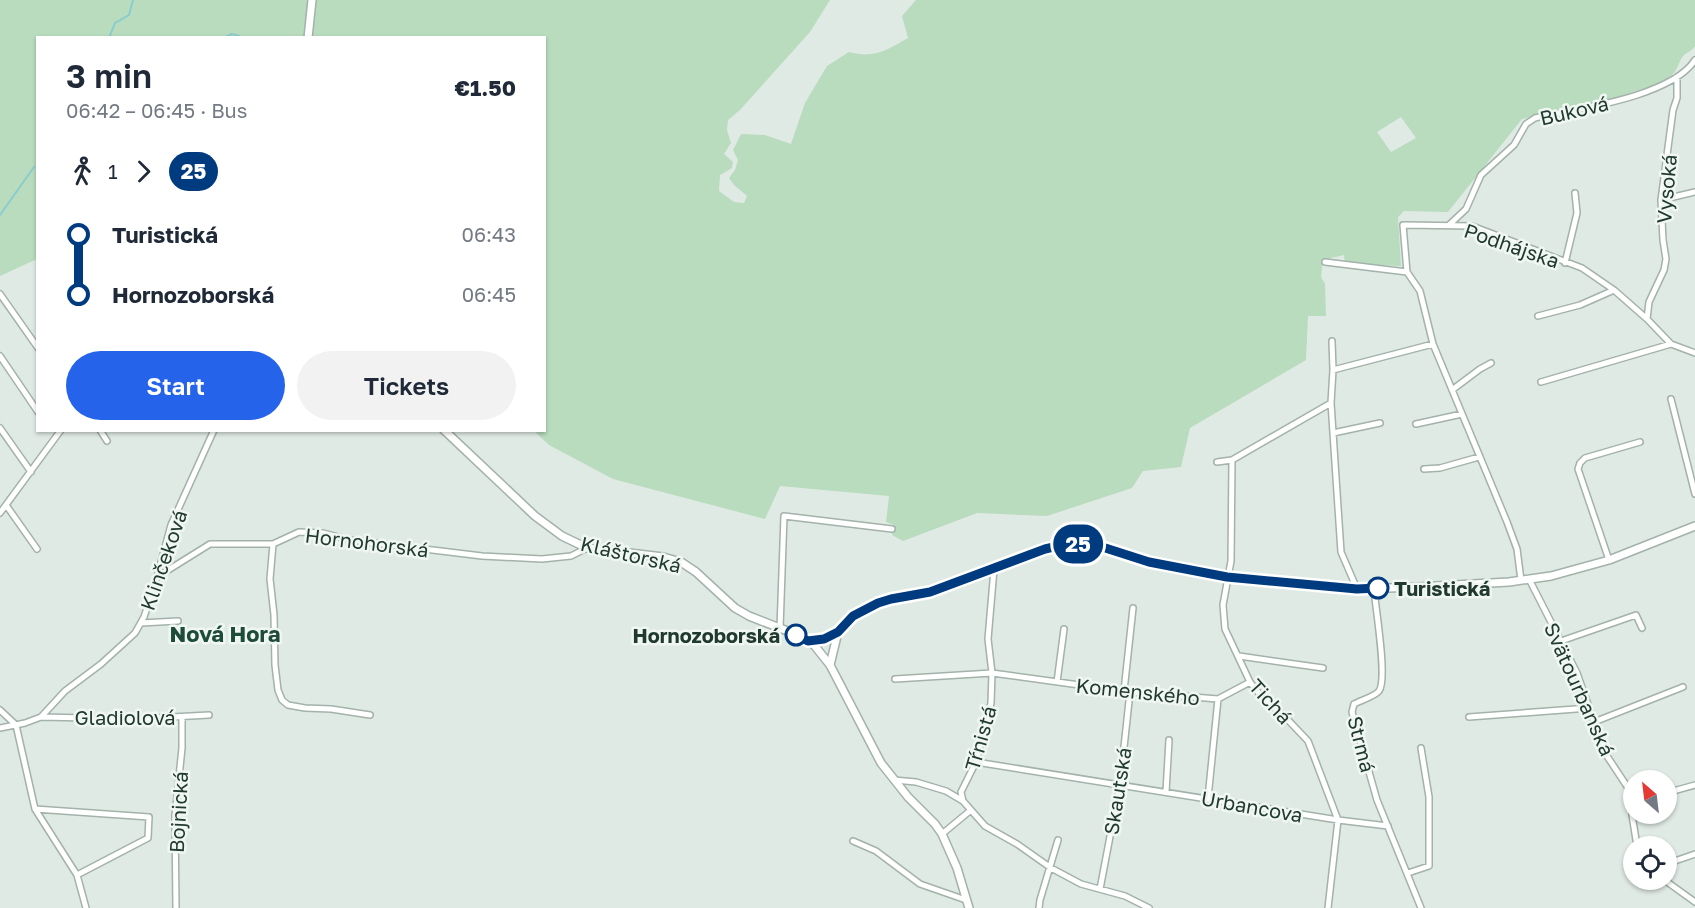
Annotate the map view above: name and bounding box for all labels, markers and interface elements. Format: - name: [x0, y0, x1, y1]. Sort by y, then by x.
- text: 3 min: [66, 56, 152, 95]
- text: €1.50: [454, 74, 516, 101]
- street label: Buková: [1537, 90, 1611, 130]
- text: 06:42 – 06:45 · Bus: [66, 98, 247, 122]
- street label: Vysoká: [1651, 153, 1681, 225]
- icon: walk: [66, 155, 99, 188]
- icon: forward: [127, 155, 160, 188]
- text: 25: [181, 158, 206, 184]
- text: 1: [108, 159, 118, 183]
- street label: Podhájska: [1461, 218, 1563, 272]
- text: Turistická: [112, 221, 218, 248]
- text: 06:43: [462, 222, 516, 246]
- text: Hornozoborská: [112, 281, 274, 308]
- text: 06:45: [462, 282, 516, 306]
- button: Start: [66, 351, 285, 420]
- button: Tickets: [297, 351, 516, 420]
- street label: Klinčeková: [135, 507, 191, 613]
- street label: Hornohorská: [304, 523, 430, 561]
- line badge: 25: [1051, 524, 1105, 564]
- street label: Kláštorská: [578, 531, 684, 577]
- text: 25: [1065, 531, 1091, 557]
- place label: Turistická: [1394, 576, 1490, 600]
- marker: Turistická: [1367, 577, 1389, 599]
- street label: Svätourbanská: [1540, 619, 1620, 759]
- district label: Nová Hora: [169, 620, 281, 647]
- place label: Hornozoborská: [633, 623, 780, 647]
- marker: Hornozoborská: [785, 624, 807, 646]
- street label: Komenského: [1075, 673, 1201, 709]
- street label: Tichá: [1245, 674, 1297, 728]
- street label: Tŕnistá: [959, 703, 1001, 773]
- street label: Gladiolová: [74, 705, 176, 729]
- street label: Strmá: [1343, 713, 1381, 775]
- street label: Skautská: [1098, 746, 1136, 836]
- north arrow: [1623, 770, 1677, 824]
- map controls: [1623, 770, 1677, 890]
- street label: Bojnická: [164, 771, 192, 853]
- street label: Urbancova: [1199, 785, 1305, 827]
- button: locate: [1623, 836, 1677, 890]

